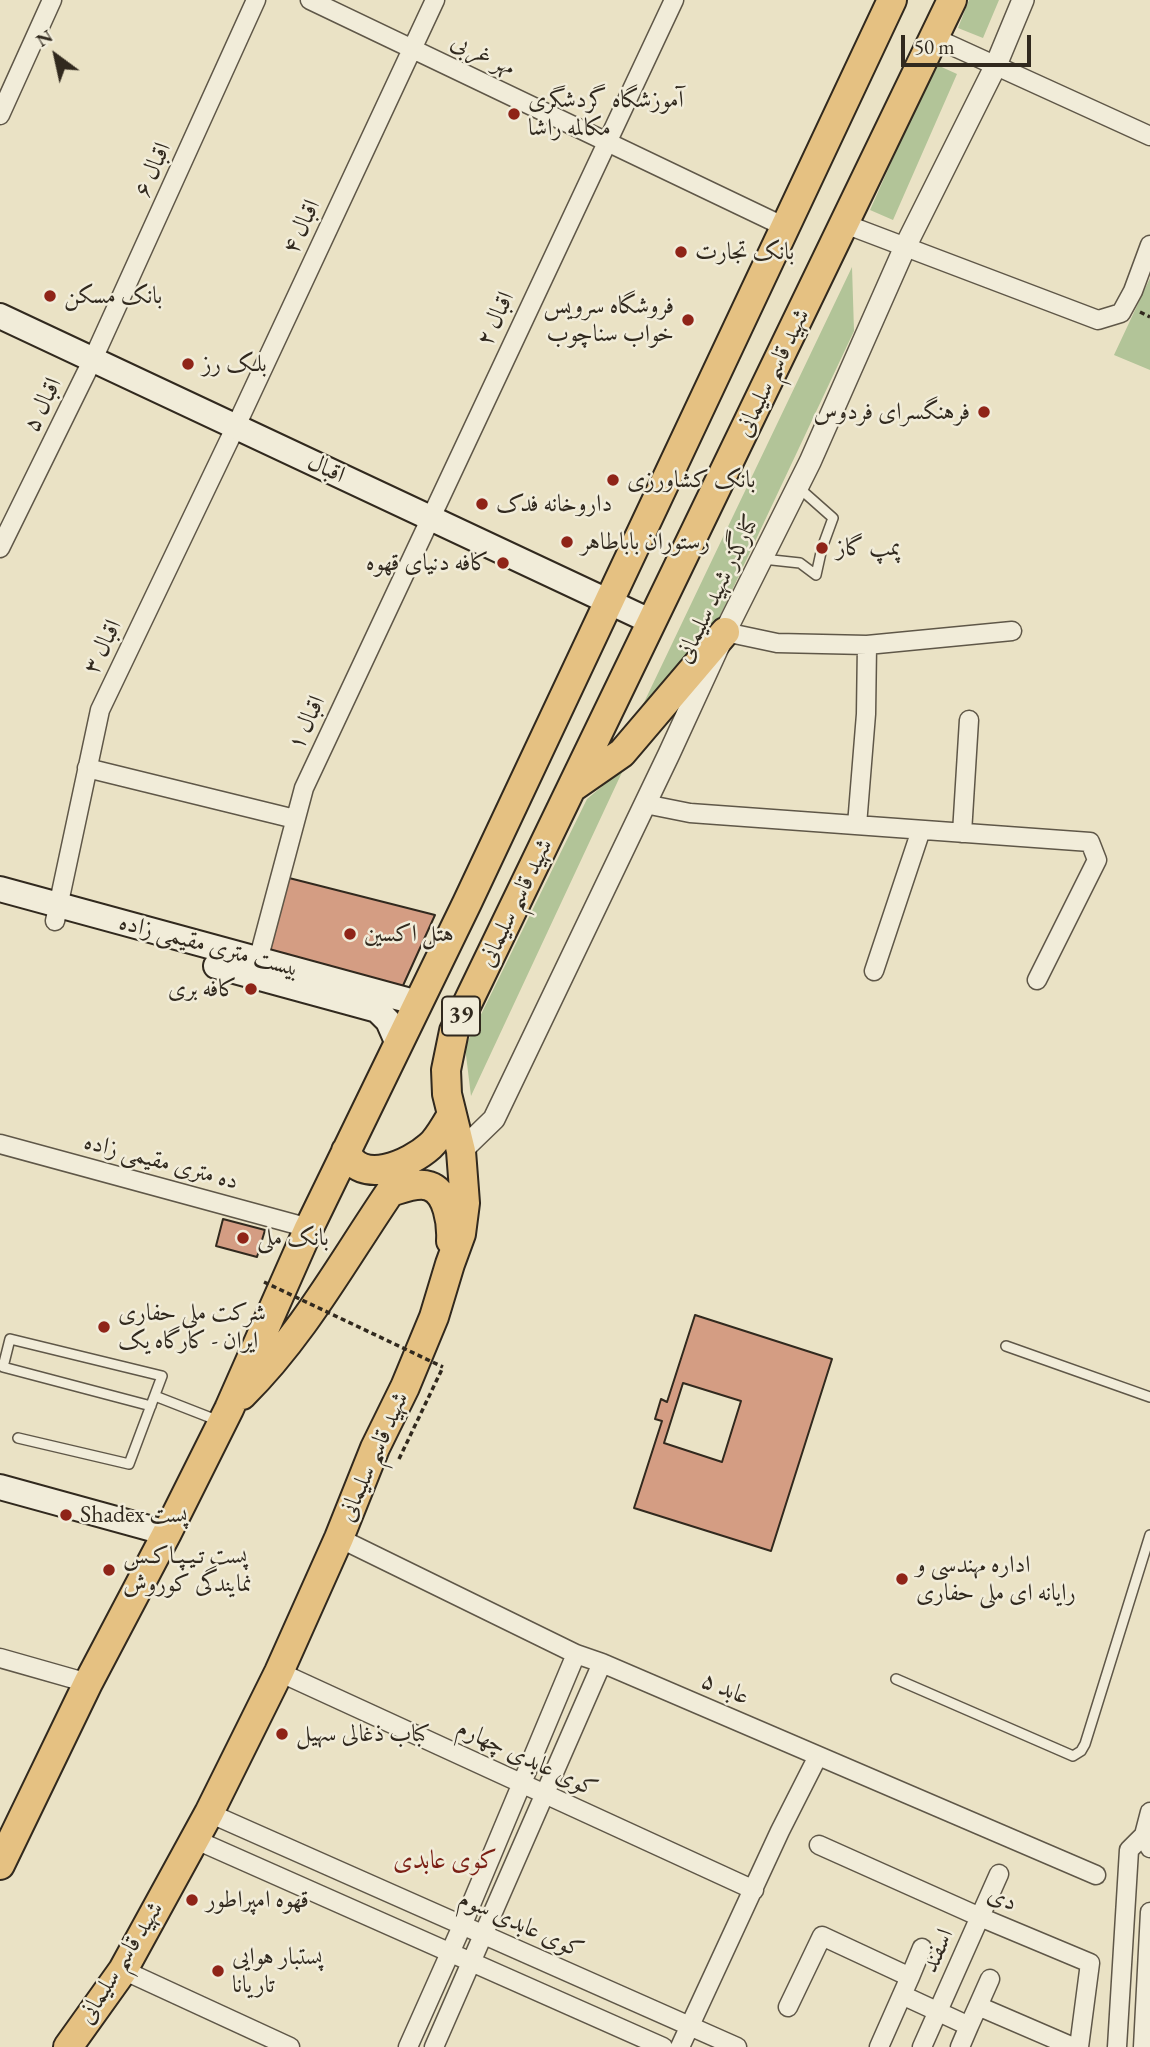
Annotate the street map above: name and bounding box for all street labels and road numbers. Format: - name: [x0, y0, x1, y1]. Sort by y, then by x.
- street label: مهر غربی: [446, 27, 520, 83]
- street label: اقبال ۶: [128, 138, 178, 202]
- street label: اقبال ۴: [277, 195, 327, 259]
- street label: اقبال ۲: [471, 287, 521, 351]
- street label: شهید قاسم سلیمانی: [730, 304, 816, 442]
- street label: اقبال ۵: [18, 373, 68, 437]
- street label: اقبال: [303, 448, 349, 490]
- street label: کنارگذر شهید سلیمانی: [670, 510, 766, 668]
- street label: اقبال ۳: [78, 615, 128, 679]
- street label: اقبال ۱: [282, 691, 332, 755]
- street label: شهید قاسم سلیمانی: [473, 834, 559, 972]
- street label: بیست متری مقیمی زاده: [116, 908, 302, 984]
- road number: 39: [442, 996, 480, 1036]
- street label: ده متری مقیمی زاده: [81, 1128, 241, 1196]
- street label: شهید قاسم سلیمانی: [333, 1388, 415, 1526]
- street label: عابد ۵: [697, 1666, 753, 1712]
- street label: کوی عابدی چهارم: [452, 1714, 602, 1804]
- street label: دی: [983, 1880, 1021, 1918]
- street label: کوی عابدی سوم: [454, 1885, 588, 1965]
- street label: شهید قاسم سلیمانی: [72, 1896, 170, 2030]
- street label: اسفند: [916, 1925, 960, 1977]

